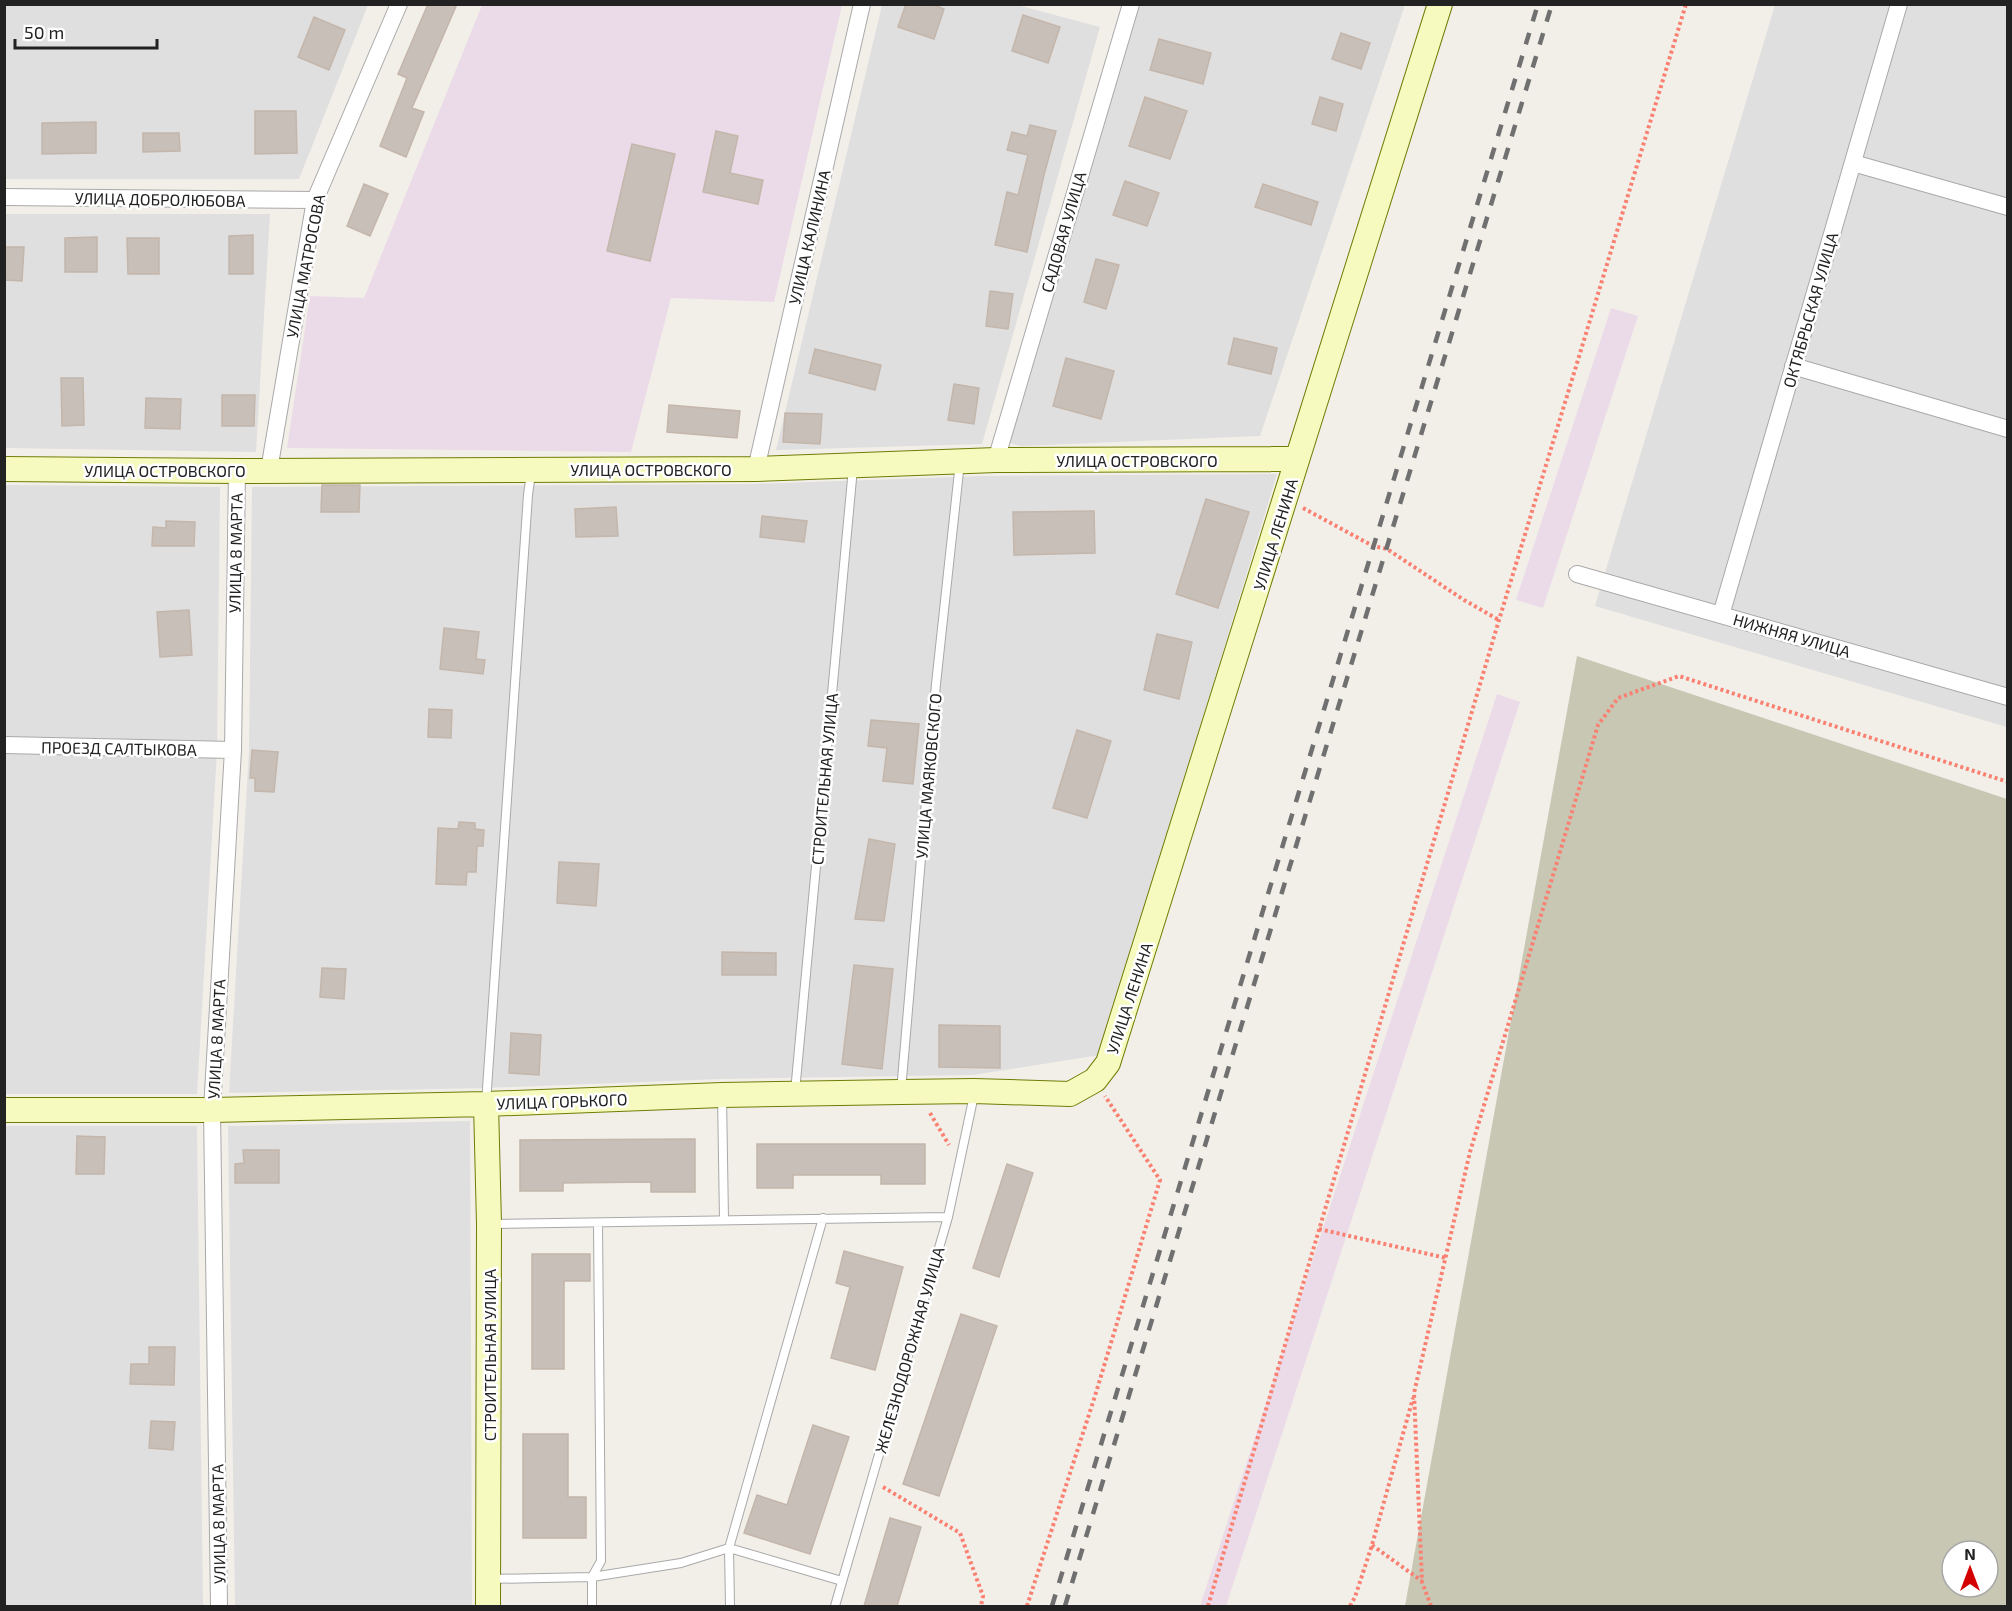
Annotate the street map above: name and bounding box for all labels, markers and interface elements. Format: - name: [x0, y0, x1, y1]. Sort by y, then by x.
- scale bar: [15, 12, 158, 50]
- text: 50 m: [24, 21, 64, 43]
- street label: УЛИЦА КАЛИНИНА: [784, 168, 834, 306]
- street label: САДОВАЯ УЛИЦА: [1037, 169, 1089, 295]
- street label: УЛИЦА ДОБРОЛЮБОВА: [74, 188, 246, 210]
- street label: УЛИЦА МАТРОСОВА: [282, 192, 328, 340]
- street label: ОКТЯБРЬСКАЯ УЛИЦА: [1779, 230, 1841, 390]
- street label: УЛИЦА ОСТРОВСКОГО: [1056, 451, 1218, 470]
- street label: УЛИЦА ОСТРОВСКОГО: [570, 460, 732, 479]
- street label: УЛИЦА ОСТРОВСКОГО: [84, 461, 246, 480]
- street label: УЛИЦА ЛЕНИНА: [1249, 476, 1301, 592]
- street label: УЛИЦА 8 МАРТА: [224, 493, 246, 613]
- street label: НИЖНЯЯ УЛИЦА: [1731, 609, 1853, 661]
- street label: СТРОИТЕЛЬНАЯ УЛИЦА: [807, 692, 841, 866]
- street label: УЛИЦА МАЯКОВСКОГО: [911, 692, 945, 860]
- street label: ПРОЕЗД САЛТЫКОВА: [41, 737, 197, 759]
- street label: УЛИЦА ЛЕНИНА: [1102, 940, 1156, 1056]
- street label: УЛИЦА 8 МАРТА: [203, 978, 229, 1100]
- street label: УЛИЦА ГОРЬКОГО: [496, 1089, 628, 1113]
- street label: ЖЕЛЕЗНОДОРОЖНАЯ УЛИЦА: [870, 1245, 948, 1455]
- street label: СТРОИТЕЛЬНАЯ УЛИЦА: [480, 1269, 499, 1441]
- street label: УЛИЦА 8 МАРТА: [207, 1464, 229, 1584]
- north arrow: [1940, 1539, 2000, 1599]
- text: N: [1964, 1544, 1976, 1563]

